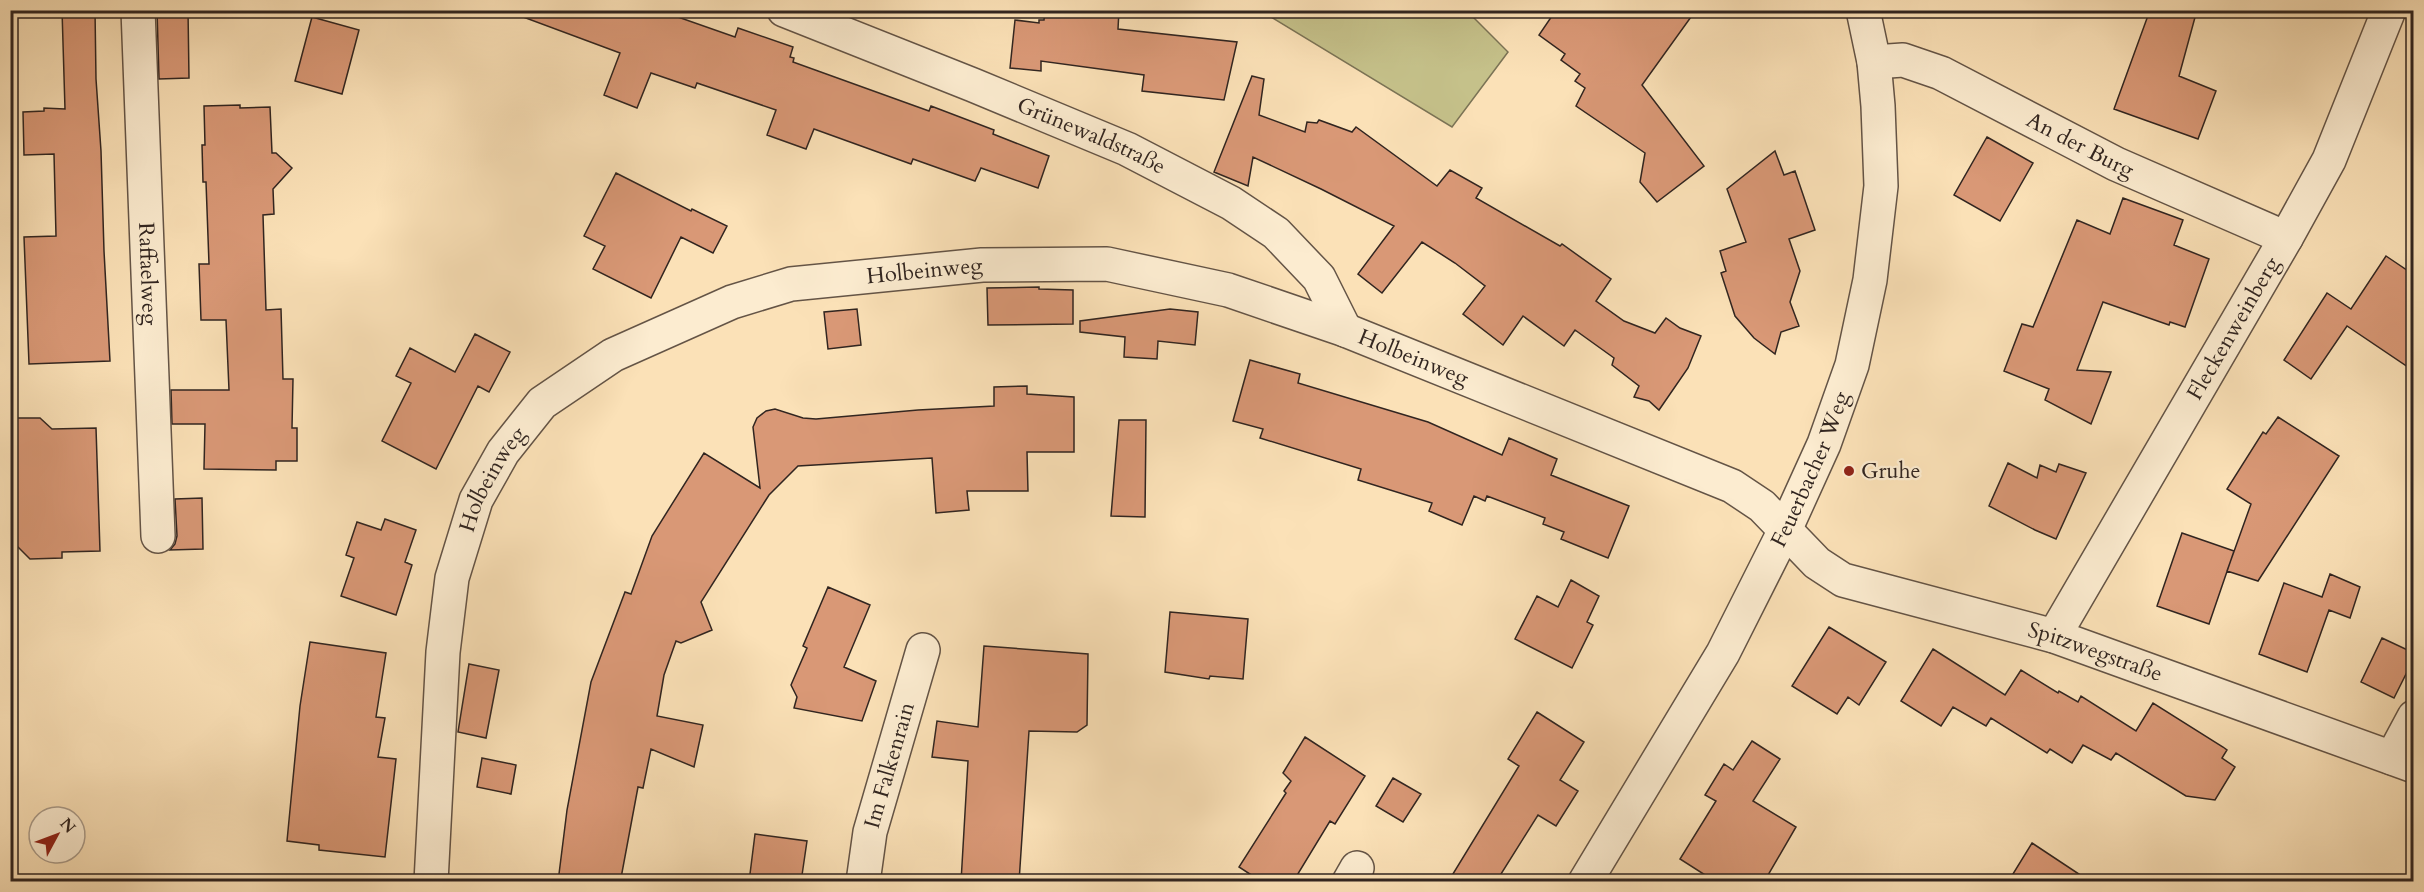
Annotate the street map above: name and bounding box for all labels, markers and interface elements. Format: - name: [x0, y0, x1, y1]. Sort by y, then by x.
- street label: Grünewaldstraße: [1012, 90, 1171, 181]
- street label: An der Burg: [2021, 105, 2139, 185]
- street label: Raffaelweg: [131, 222, 165, 327]
- street label: Holbeinweg: [865, 250, 985, 291]
- street label: Fleckenweinberg: [2180, 251, 2287, 406]
- street label: Holbeinweg: [1354, 322, 1474, 394]
- street label: Feuerbacher Weg: [1764, 387, 1857, 552]
- street label: Holbeinweg: [452, 420, 533, 536]
- place label: Gruhe: [1861, 456, 1921, 486]
- marker: Gruhe: [1842, 464, 1856, 478]
- street label: Spitzwegstraße: [2025, 615, 2167, 689]
- street label: Im Falkenrain: [857, 698, 922, 832]
- north arrow: [27, 805, 87, 865]
- text: N: [55, 813, 80, 838]

